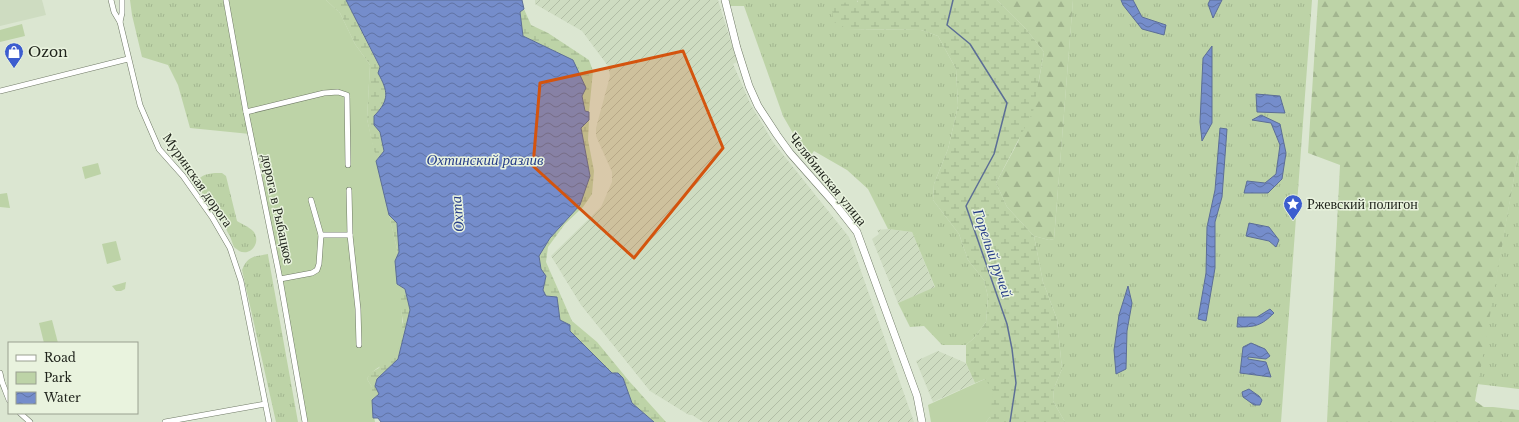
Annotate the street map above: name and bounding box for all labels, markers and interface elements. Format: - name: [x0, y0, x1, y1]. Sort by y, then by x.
- shop icon: Ozon: [3, 41, 25, 69]
- place label: Ozon: [28, 43, 68, 61]
- street label: Челябинская улица: [785, 129, 872, 230]
- street label: Муринская дорога: [159, 130, 238, 231]
- water label: Охтинский разлив: [426, 150, 544, 169]
- street label: дорога в Рыбацкое: [258, 152, 298, 266]
- place icon: Ржевский полигон: [1282, 193, 1304, 221]
- water label: Охта: [446, 195, 468, 233]
- place label: Ржевский полигон: [1307, 195, 1418, 213]
- water label: Горелый ручей: [969, 205, 1017, 300]
- legend: [8, 342, 138, 414]
- text: Road: [44, 350, 76, 365]
- text: Park: [44, 370, 72, 385]
- text: Water: [43, 390, 81, 405]

